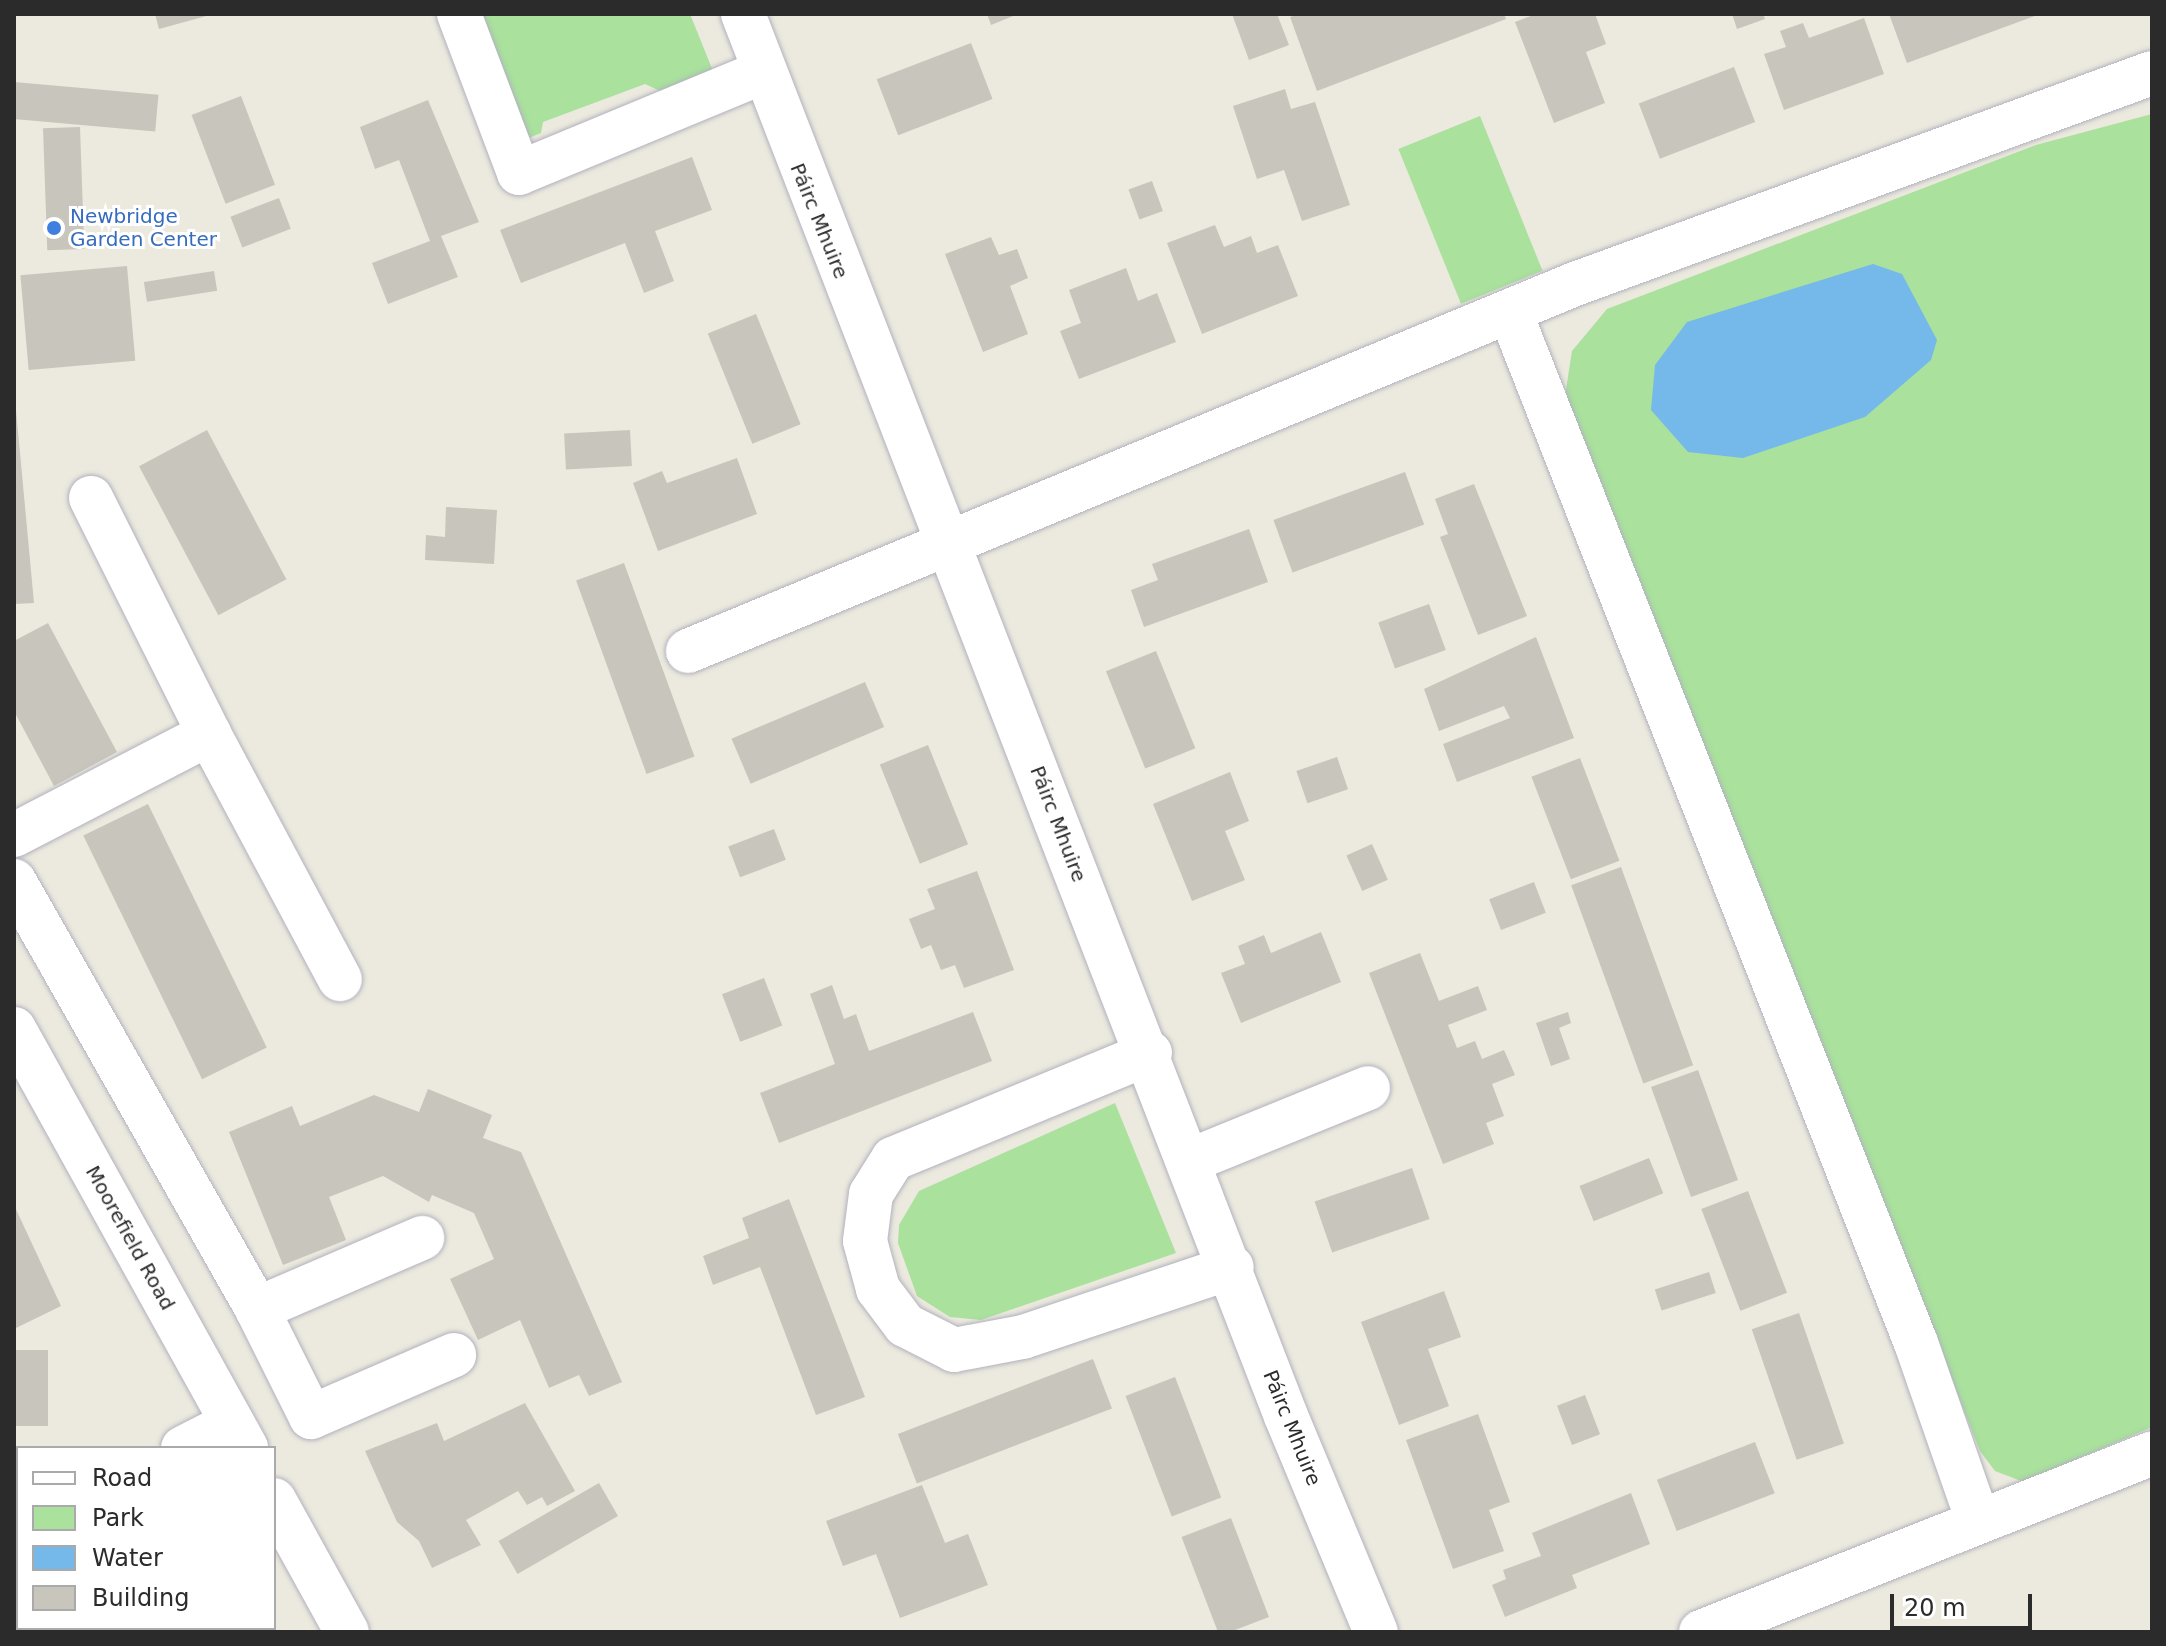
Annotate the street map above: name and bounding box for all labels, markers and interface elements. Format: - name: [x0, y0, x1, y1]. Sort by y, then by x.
- street label: Páirc Mhuire: [785, 160, 853, 282]
- place label: Newbridge Garden Center: [70, 204, 217, 251]
- marker: Newbridge Garden Center: [45, 219, 63, 237]
- street label: Páirc Mhuire: [1025, 763, 1091, 885]
- street label: Moorefield Road: [80, 1162, 180, 1314]
- street label: Páirc Mhuire: [1258, 1367, 1326, 1489]
- legend: [16, 1446, 276, 1630]
- text: Road: [92, 1464, 152, 1492]
- text: Park: [92, 1504, 144, 1532]
- text: Water: [92, 1544, 163, 1572]
- scale bar: [1894, 1578, 2036, 1628]
- text: Building: [92, 1584, 189, 1612]
- text: 20 m: [1904, 1594, 1966, 1622]

